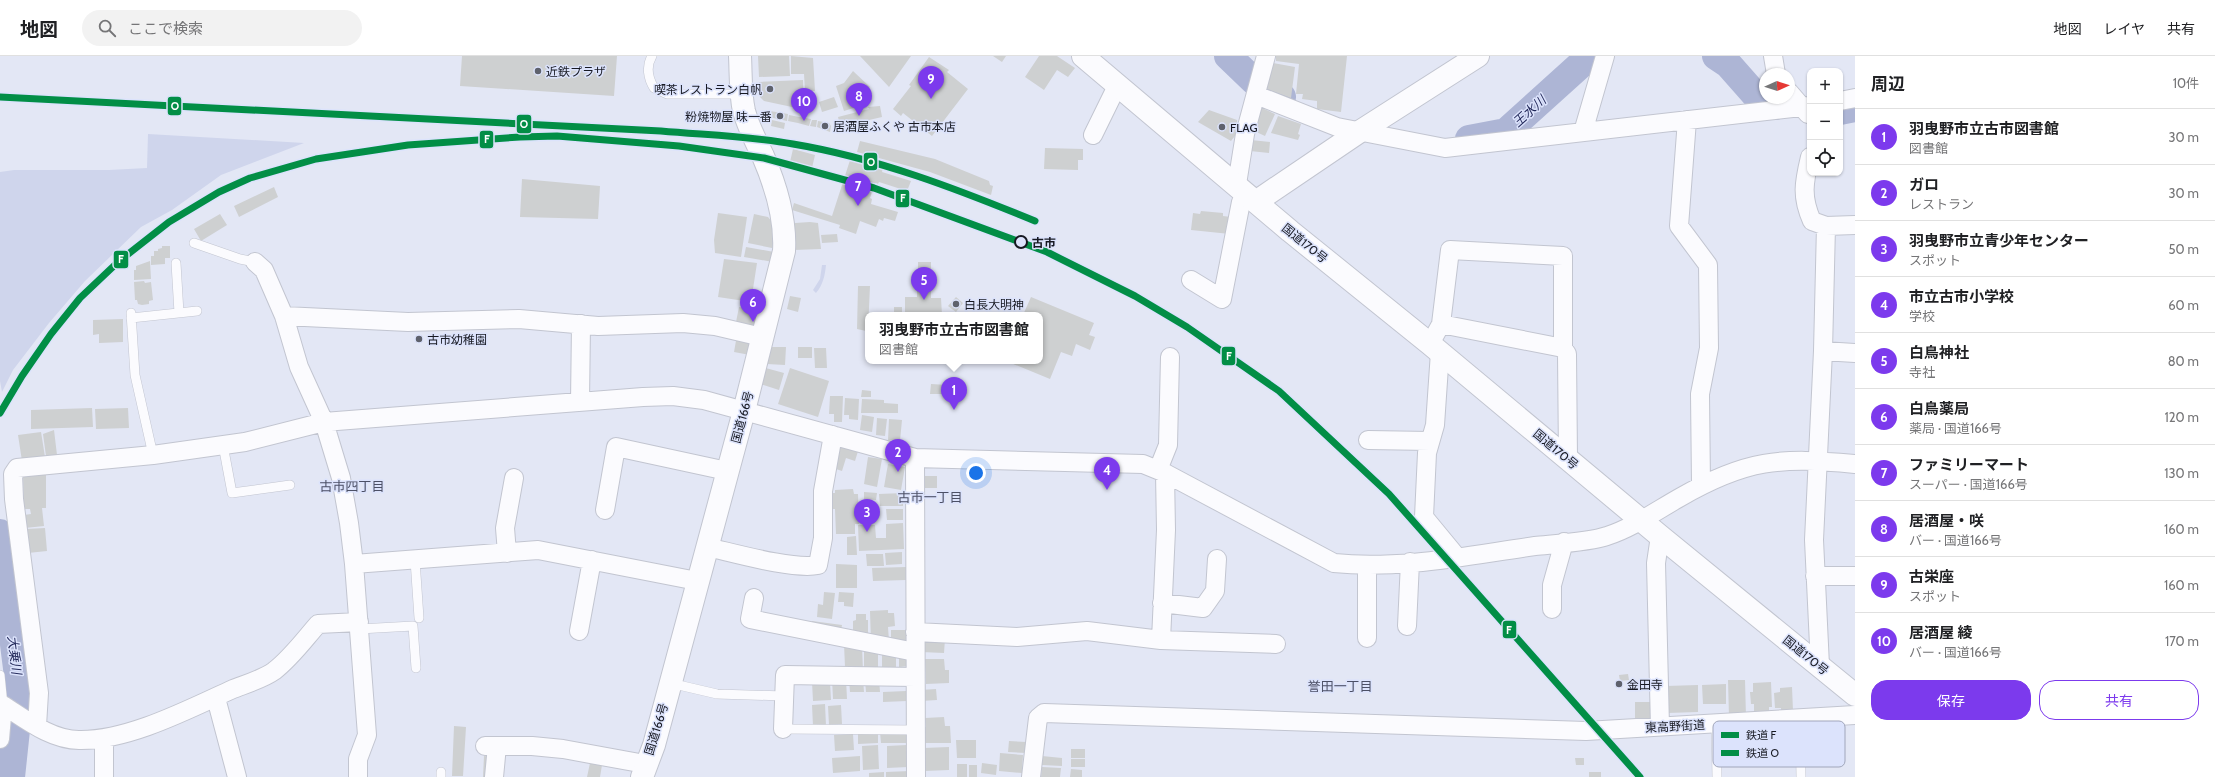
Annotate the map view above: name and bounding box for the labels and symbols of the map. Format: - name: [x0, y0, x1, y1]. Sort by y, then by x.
- place label: 近鉄プラザ: [546, 64, 606, 79]
- marker: 近鉄プラザ: [533, 66, 543, 76]
- pin: 9: [918, 66, 944, 99]
- north arrow: [1759, 68, 1795, 104]
- place label: 喫茶レストラン白帆: [654, 82, 762, 97]
- pin: 8: [846, 83, 872, 116]
- marker: 喫茶レストラン白帆: [765, 84, 775, 94]
- pin: 10: [791, 88, 817, 121]
- water label: 王水川: [1509, 91, 1550, 130]
- line badge: O: [167, 96, 182, 116]
- text: O: [171, 99, 179, 113]
- place label: 粉焼物屋 味一番: [685, 109, 772, 124]
- marker: 粉焼物屋 味一番: [775, 111, 785, 121]
- line badge: O: [516, 114, 532, 134]
- text: O: [520, 117, 528, 131]
- place label: 居酒屋ふくや 古市本店: [833, 119, 956, 134]
- place label: FLAG: [1230, 120, 1258, 135]
- marker: 居酒屋ふくや 古市本店: [820, 121, 830, 131]
- marker: FLAG: [1217, 122, 1227, 132]
- line badge: F: [479, 130, 494, 149]
- text: F: [484, 132, 490, 146]
- line badge: O: [863, 152, 878, 171]
- text: O: [867, 155, 875, 169]
- pin: 7: [845, 173, 871, 206]
- line badge: F: [895, 189, 910, 208]
- text: F: [900, 191, 906, 205]
- street label: 国道170号: [1279, 220, 1331, 266]
- marker: 古市: [1014, 235, 1028, 249]
- place label: 古市: [1032, 235, 1056, 250]
- line badge: F: [113, 250, 129, 269]
- text: F: [118, 252, 124, 266]
- pin: 5: [911, 267, 937, 300]
- pin: 6: [740, 289, 766, 322]
- place label: 白長大明神: [964, 297, 1024, 312]
- marker: 白長大明神: [951, 299, 961, 309]
- place label: 古市幼稚園: [427, 332, 487, 347]
- marker: 古市幼稚園: [414, 334, 424, 344]
- line badge: F: [1221, 346, 1236, 366]
- text: F: [1226, 349, 1232, 363]
- pin: 1: [941, 377, 967, 410]
- street label: 国道166号: [728, 389, 756, 445]
- street label: 国道170号: [1530, 426, 1582, 472]
- pin: 2: [885, 439, 911, 472]
- pin: 4: [1094, 457, 1120, 490]
- your location: [966, 463, 986, 483]
- district label: 古市四丁目: [319, 478, 385, 494]
- district label: 古市一丁目: [897, 489, 963, 505]
- pin: 3: [854, 499, 880, 532]
- line badge: F: [1502, 620, 1517, 639]
- text: F: [1506, 623, 1512, 637]
- street label: 国道170号: [1780, 632, 1832, 678]
- water label: 大乗川: [5, 635, 26, 677]
- place label: 金田寺: [1627, 677, 1663, 692]
- district label: 誉田一丁目: [1307, 678, 1373, 694]
- marker: 金田寺: [1614, 679, 1624, 689]
- street label: 国道166号: [641, 701, 671, 757]
- street label: 東高野街道: [1645, 717, 1705, 735]
- legend: [1713, 721, 1845, 767]
- text: 鉄道 F: [1746, 728, 1776, 742]
- text: 鉄道 O: [1746, 746, 1779, 760]

